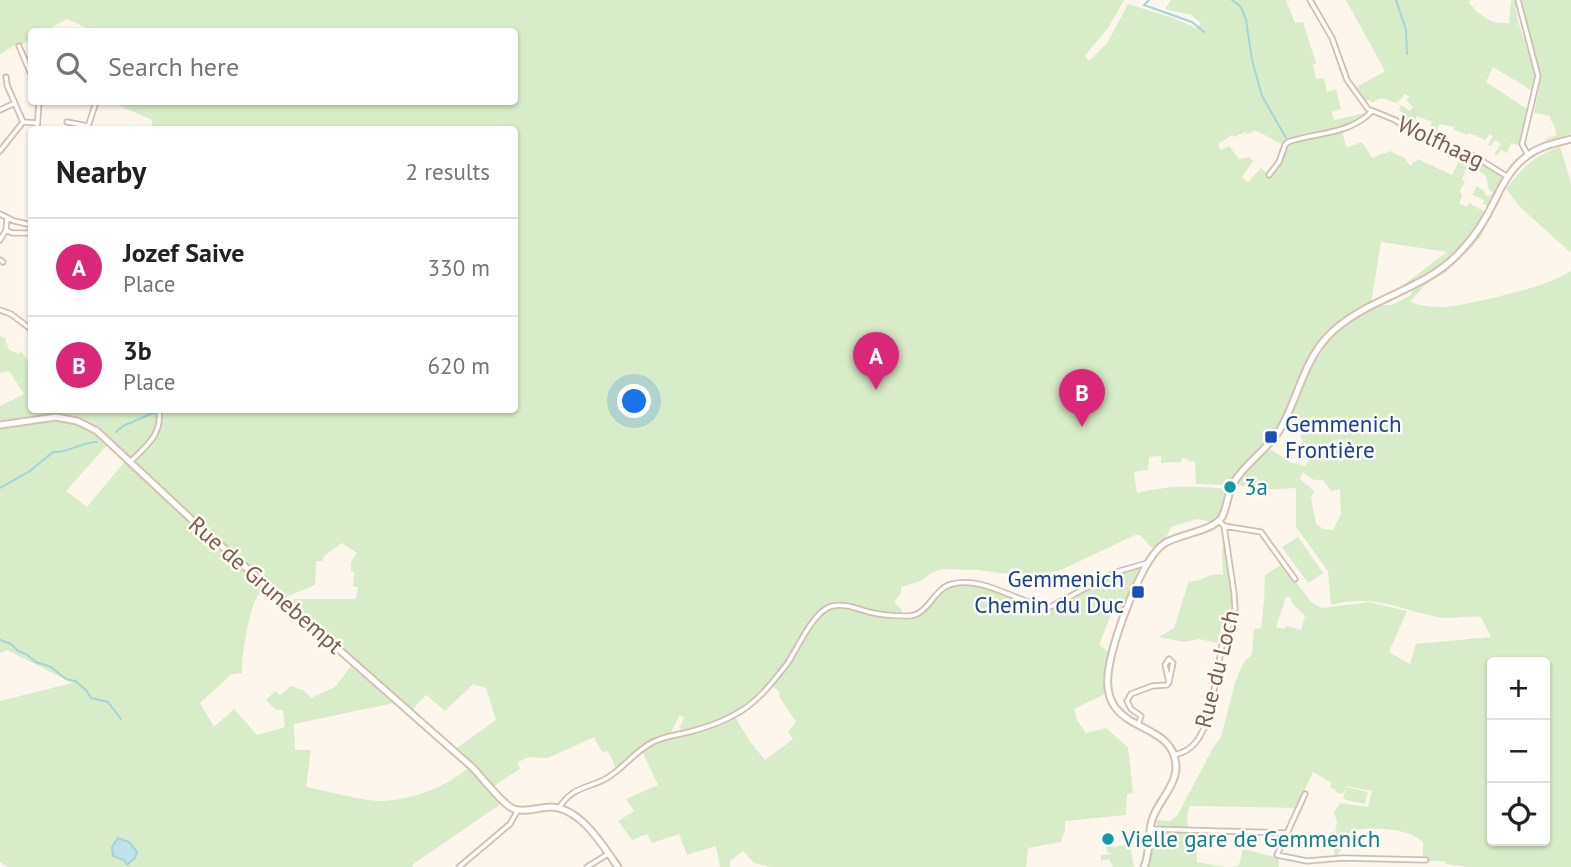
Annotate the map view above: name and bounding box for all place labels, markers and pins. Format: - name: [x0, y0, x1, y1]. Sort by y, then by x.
- pin: A: [853, 332, 899, 390]
- pin: B: [1059, 369, 1105, 427]
- place label: Gemmenich Frontière: [1285, 409, 1402, 464]
- marker: Gemmenich Frontière: [1263, 429, 1279, 445]
- place label: 3a: [1244, 472, 1268, 501]
- marker: 3a: [1222, 479, 1238, 495]
- place label: Gemmenich Chemin du Duc: [974, 564, 1124, 619]
- marker: Gemmenich Chemin du Duc: [1130, 584, 1146, 600]
- place label: Vielle gare de Gemmenich: [1121, 824, 1380, 853]
- marker: Vielle gare de Gemmenich: [1100, 831, 1116, 847]

